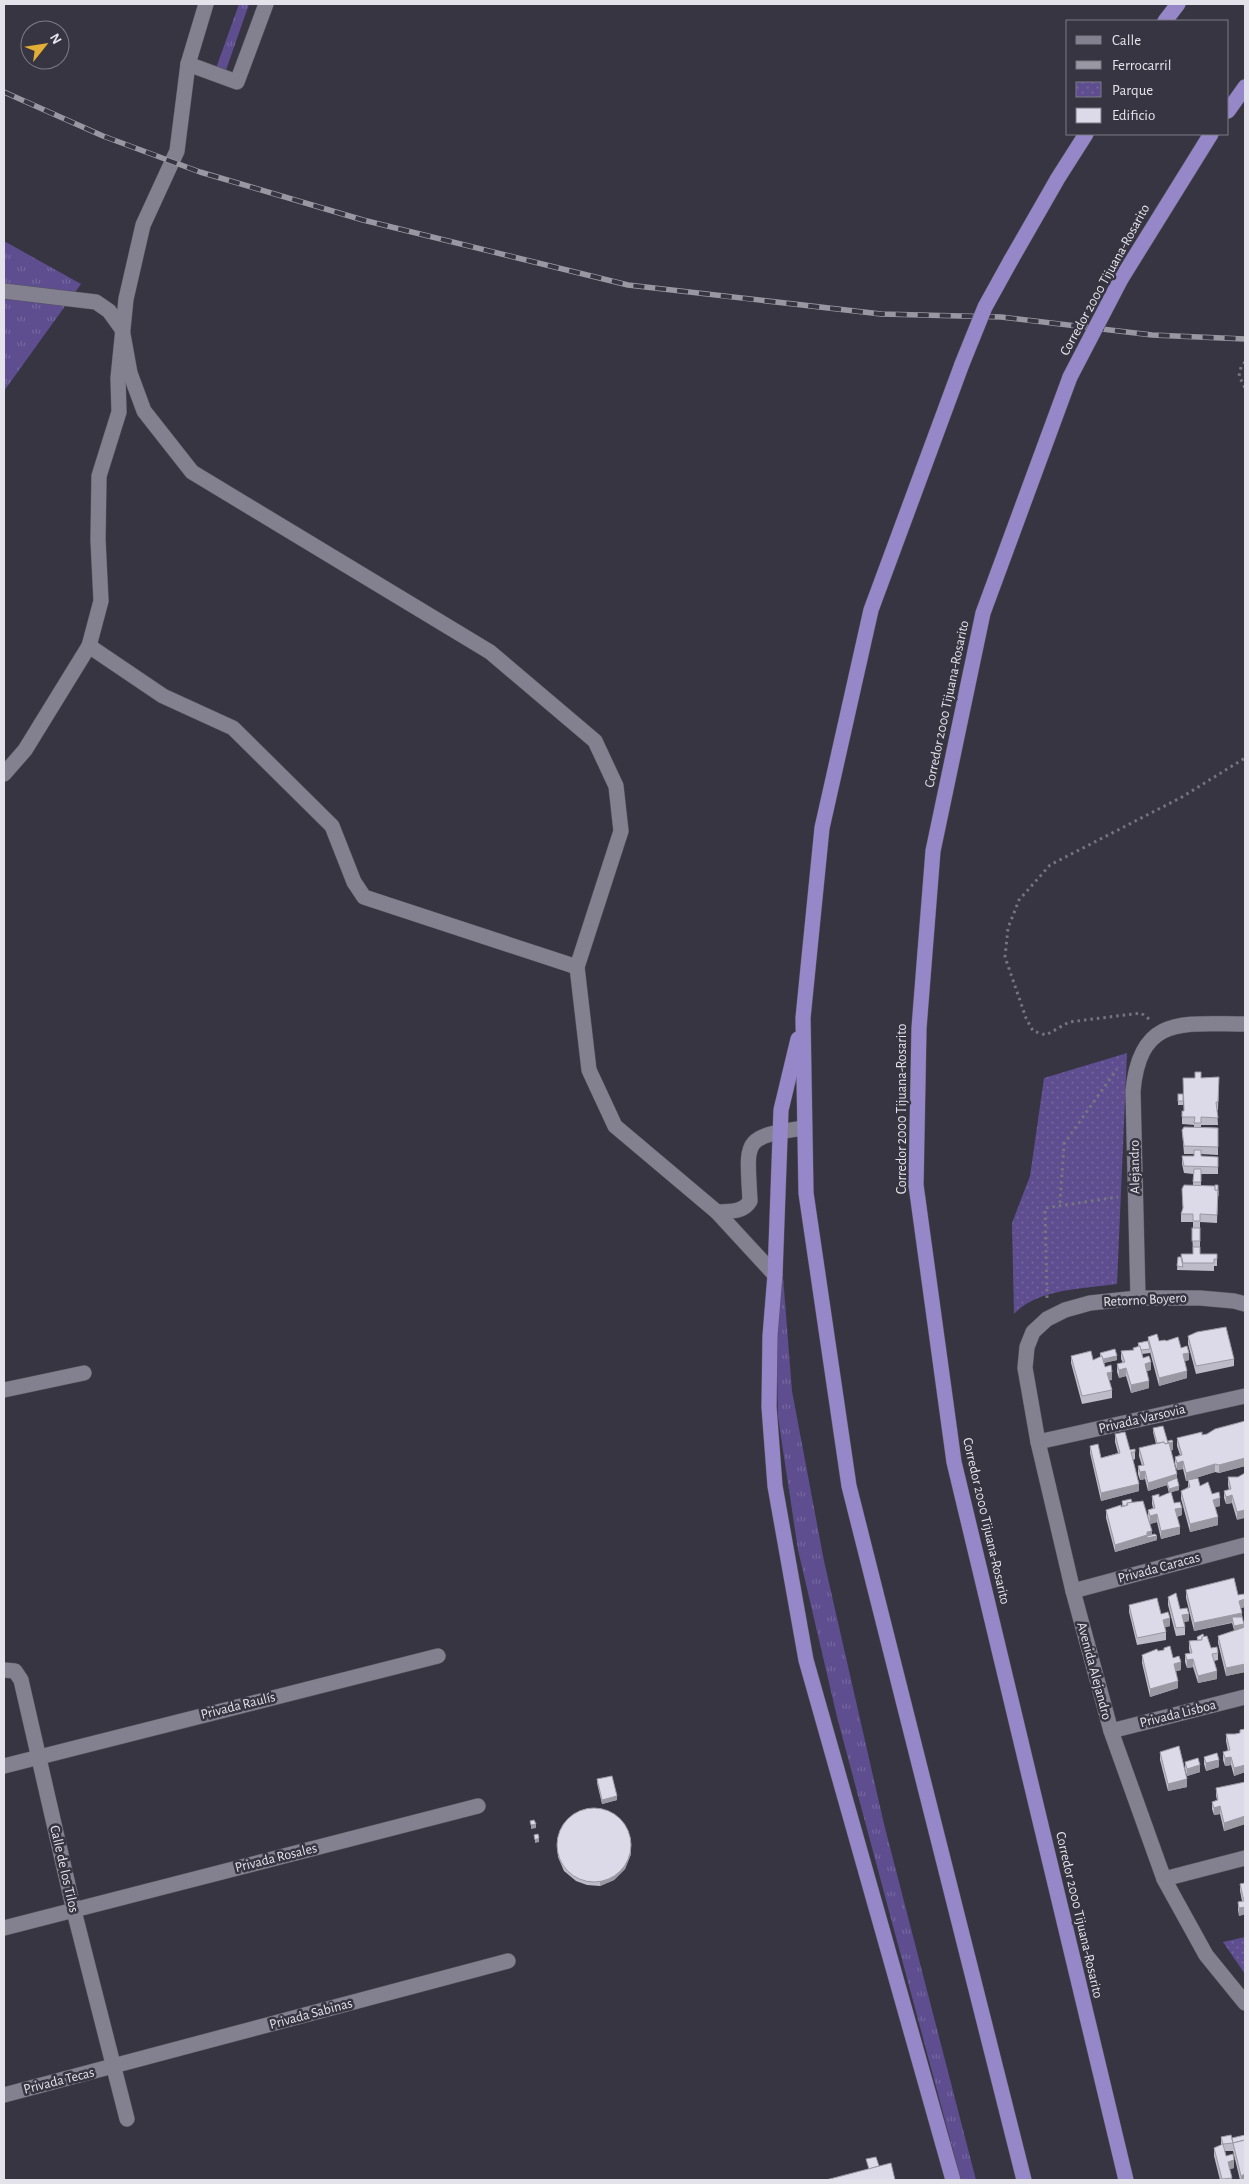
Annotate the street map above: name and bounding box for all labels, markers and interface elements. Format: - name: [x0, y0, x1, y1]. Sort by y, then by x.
- north arrow: [20, 20, 70, 70]
- legend: [1066, 20, 1229, 135]
- text: N: [47, 31, 64, 47]
- text: Calle: [1112, 33, 1141, 48]
- text: Ferrocarril: [1112, 58, 1171, 73]
- text: Parque: [1112, 83, 1153, 98]
- text: Edificio: [1112, 108, 1155, 123]
- street label: Corredor 2000 Tijuana-Rosarito: [1058, 202, 1153, 358]
- street label: Corredor 2000 Tijuana-Rosarito: [922, 619, 972, 789]
- street label: Corredor 2000 Tijuana-Rosarito: [895, 1024, 909, 1194]
- street label: Alejandro: [1128, 1140, 1142, 1194]
- street label: Retorno Boyero: [1103, 1291, 1187, 1309]
- street label: Privada Varsovia: [1097, 1402, 1187, 1436]
- street label: Corredor 2000 Tijuana-Rosarito: [960, 1436, 1012, 1606]
- street label: Privada Caracas: [1116, 1550, 1202, 1586]
- street label: Avenida Alejandro: [1074, 1621, 1114, 1721]
- street label: Privada Raulís: [199, 1690, 277, 1722]
- street label: Privada Lisboa: [1138, 1698, 1218, 1730]
- street label: Calle de los Tilos: [47, 1824, 81, 1914]
- street label: Corredor 2000 Tijuana-Rosarito: [1053, 1830, 1105, 2000]
- street label: Privada Rosales: [234, 1841, 318, 1875]
- street label: Privada Sabinas: [268, 1996, 354, 2032]
- street label: Privada Tecas: [22, 2065, 96, 2097]

